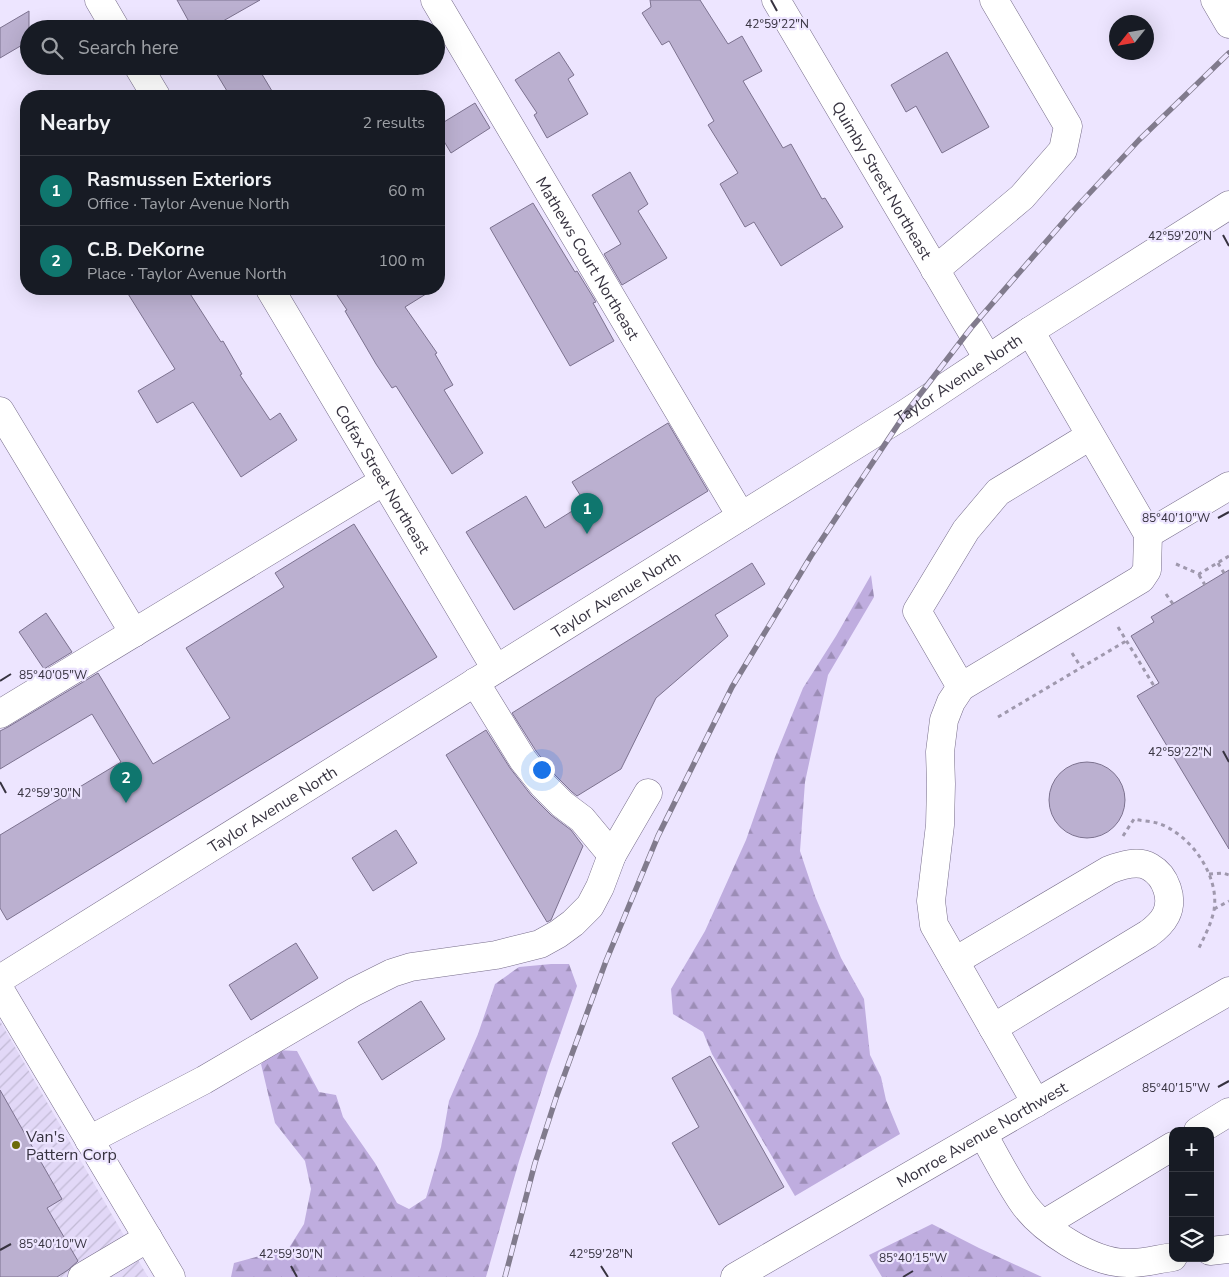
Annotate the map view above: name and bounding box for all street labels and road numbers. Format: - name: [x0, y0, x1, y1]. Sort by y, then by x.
- street label: Quimby Street Northeast: [826, 97, 937, 264]
- street label: Mathews Court Northeast: [530, 173, 644, 345]
- street label: Taylor Avenue North: [891, 329, 1027, 430]
- street label: Colfax Street Northeast: [329, 401, 435, 558]
- street label: Taylor Avenue North: [547, 547, 685, 644]
- street label: Taylor Avenue North: [204, 761, 342, 859]
- street label: Monroe Avenue Northwest: [893, 1077, 1072, 1193]

